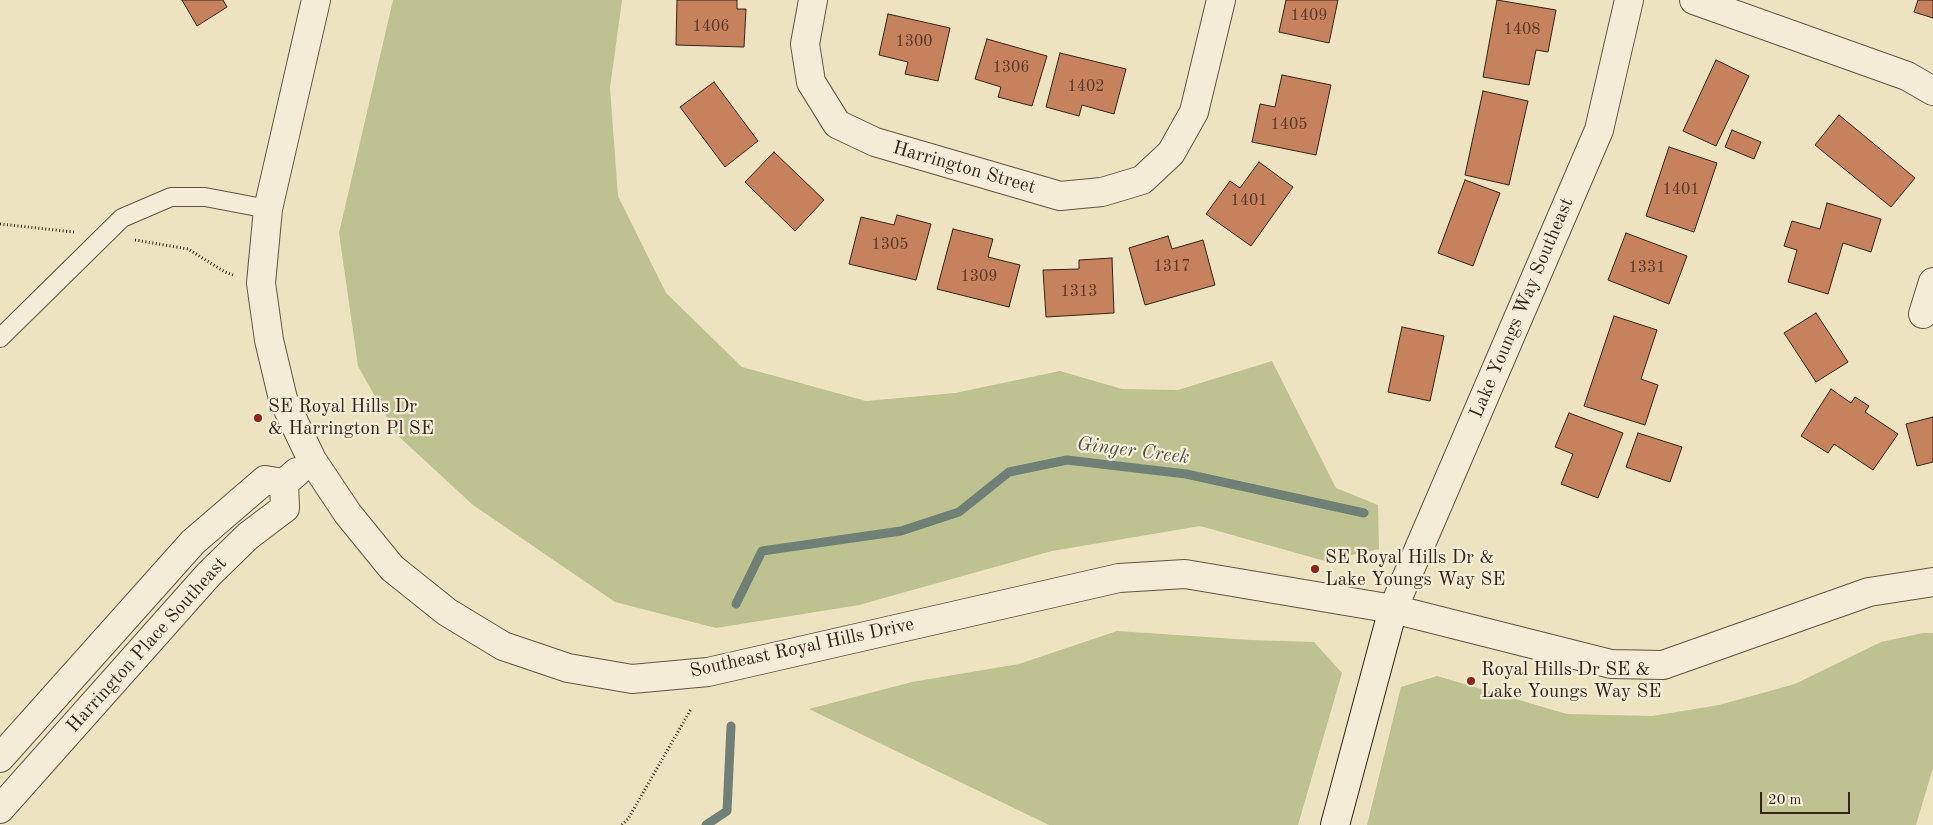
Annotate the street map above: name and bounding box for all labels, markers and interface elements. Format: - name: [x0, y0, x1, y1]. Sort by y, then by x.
- house number: 1409: [1290, 6, 1328, 26]
- house number: 1406: [692, 17, 730, 37]
- house number: 1408: [1503, 20, 1541, 40]
- house number: 1300: [895, 32, 933, 52]
- house number: 1306: [992, 58, 1030, 78]
- house number: 1402: [1067, 77, 1105, 97]
- house number: 1405: [1270, 115, 1308, 135]
- street label: Harrington Street: [890, 137, 1038, 199]
- house number: 1401: [1662, 180, 1700, 200]
- house number: 1401: [1230, 191, 1268, 211]
- street label: Lake Youngs Way Southeast: [1465, 195, 1579, 421]
- house number: 1305: [871, 235, 909, 255]
- house number: 1317: [1153, 257, 1191, 277]
- house number: 1331: [1628, 258, 1666, 278]
- house number: 1309: [960, 267, 998, 287]
- house number: 1313: [1060, 282, 1098, 302]
- place label: SE Royal Hills Dr & Harrington Pl SE: [268, 396, 434, 440]
- marker: SE Royal Hills Dr & Harrington Pl SE: [252, 412, 264, 424]
- water label: Ginger Creek: [1075, 432, 1191, 470]
- place label: SE Royal Hills Dr & Lake Youngs Way SE: [1325, 547, 1505, 591]
- street label: Harrington Place Southeast: [62, 553, 232, 737]
- marker: SE Royal Hills Dr & Lake Youngs Way SE: [1309, 563, 1321, 575]
- street label: Southeast Royal Hills Drive: [688, 613, 916, 683]
- place label: Royal Hills Dr SE & Lake Youngs Way SE: [1481, 659, 1661, 703]
- marker: Royal Hills Dr SE & Lake Youngs Way SE: [1465, 675, 1477, 687]
- scale bar: [1763, 782, 1853, 814]
- text: 20 m: [1768, 793, 1802, 808]

